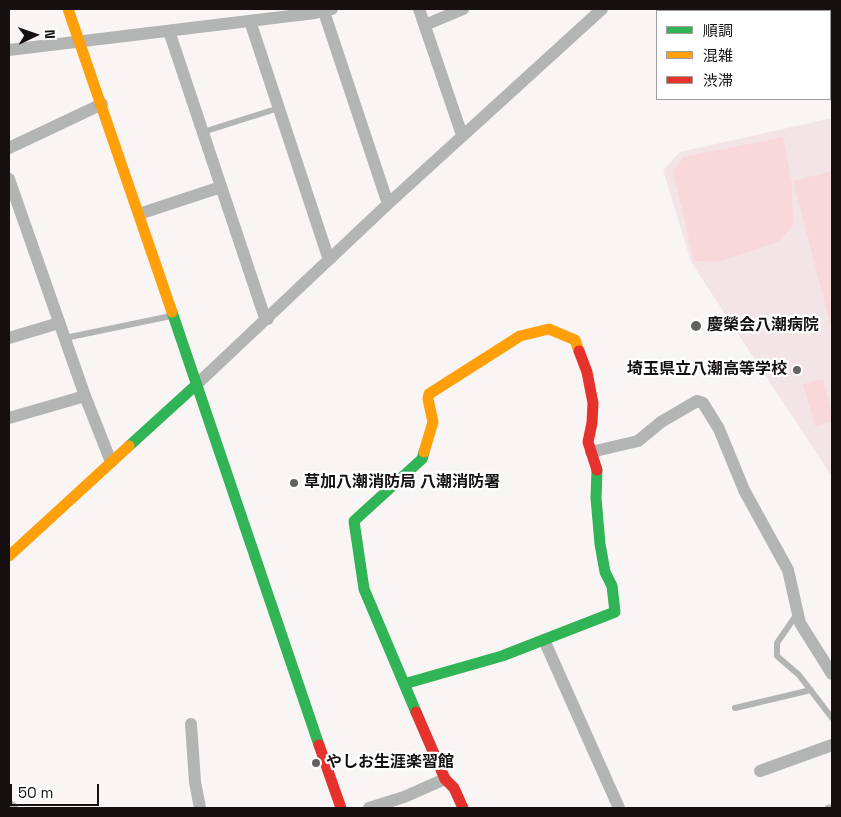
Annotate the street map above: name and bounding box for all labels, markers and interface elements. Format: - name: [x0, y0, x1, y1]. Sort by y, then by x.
- north arrow: [10, 10, 60, 60]
- legend: [656, 10, 831, 100]
- text: 順調: [703, 21, 733, 40]
- text: N: [41, 29, 59, 39]
- text: 混雑: [703, 46, 733, 65]
- text: 渋滞: [703, 71, 733, 90]
- place label: 慶榮会八潮病院: [707, 316, 819, 336]
- marker: 慶榮会八潮病院: [689, 319, 703, 333]
- place label: 埼玉県立八潮高等学校: [627, 360, 787, 380]
- marker: 埼玉県立八潮高等学校: [791, 364, 803, 376]
- place label: 草加八潮消防局 八潮消防署: [304, 473, 500, 493]
- marker: 草加八潮消防局 八潮消防署: [288, 477, 300, 489]
- place label: やしお生涯楽習館: [326, 753, 454, 773]
- marker: やしお生涯楽習館: [310, 757, 322, 769]
- scale bar: [12, 774, 101, 806]
- text: 50 m: [18, 783, 53, 802]

